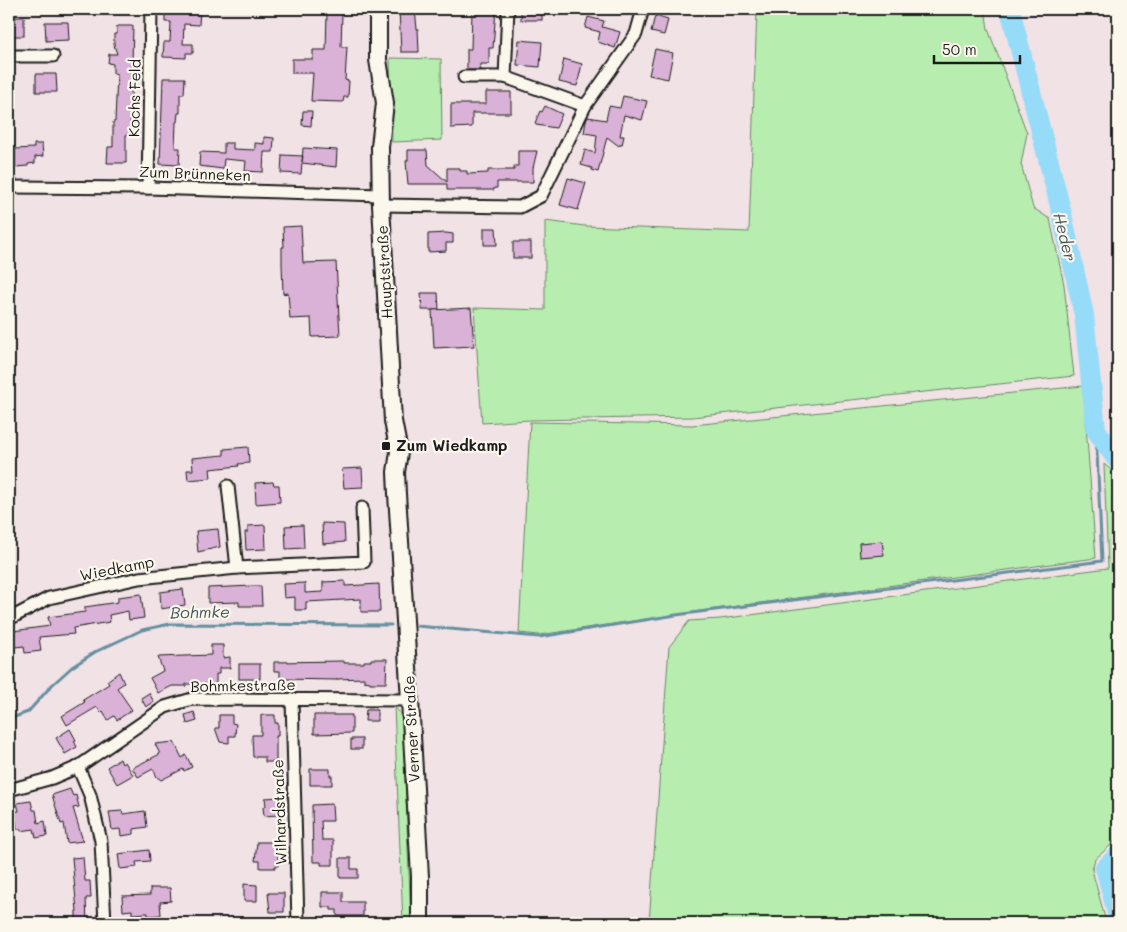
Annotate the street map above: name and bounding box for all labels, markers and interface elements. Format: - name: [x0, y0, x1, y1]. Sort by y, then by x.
- scale bar: [934, 32, 1021, 64]
- text: 50 m: [942, 39, 977, 59]
- street label: Kochs Feld: [123, 59, 145, 137]
- street label: Zum Brünneken: [139, 161, 251, 185]
- water label: Heder: [1049, 210, 1082, 263]
- street label: Hauptstraße: [372, 225, 396, 319]
- place label: Zum Wiedkamp: [396, 435, 508, 455]
- marker: Zum Wiedkamp: [380, 440, 392, 452]
- street label: Wiedkamp: [78, 551, 156, 585]
- water label: Bohmke: [170, 600, 230, 623]
- street label: Bohmkestraße: [190, 674, 296, 696]
- street label: Verner Straße: [398, 675, 424, 783]
- street label: Wilhardstraße: [267, 759, 291, 865]

